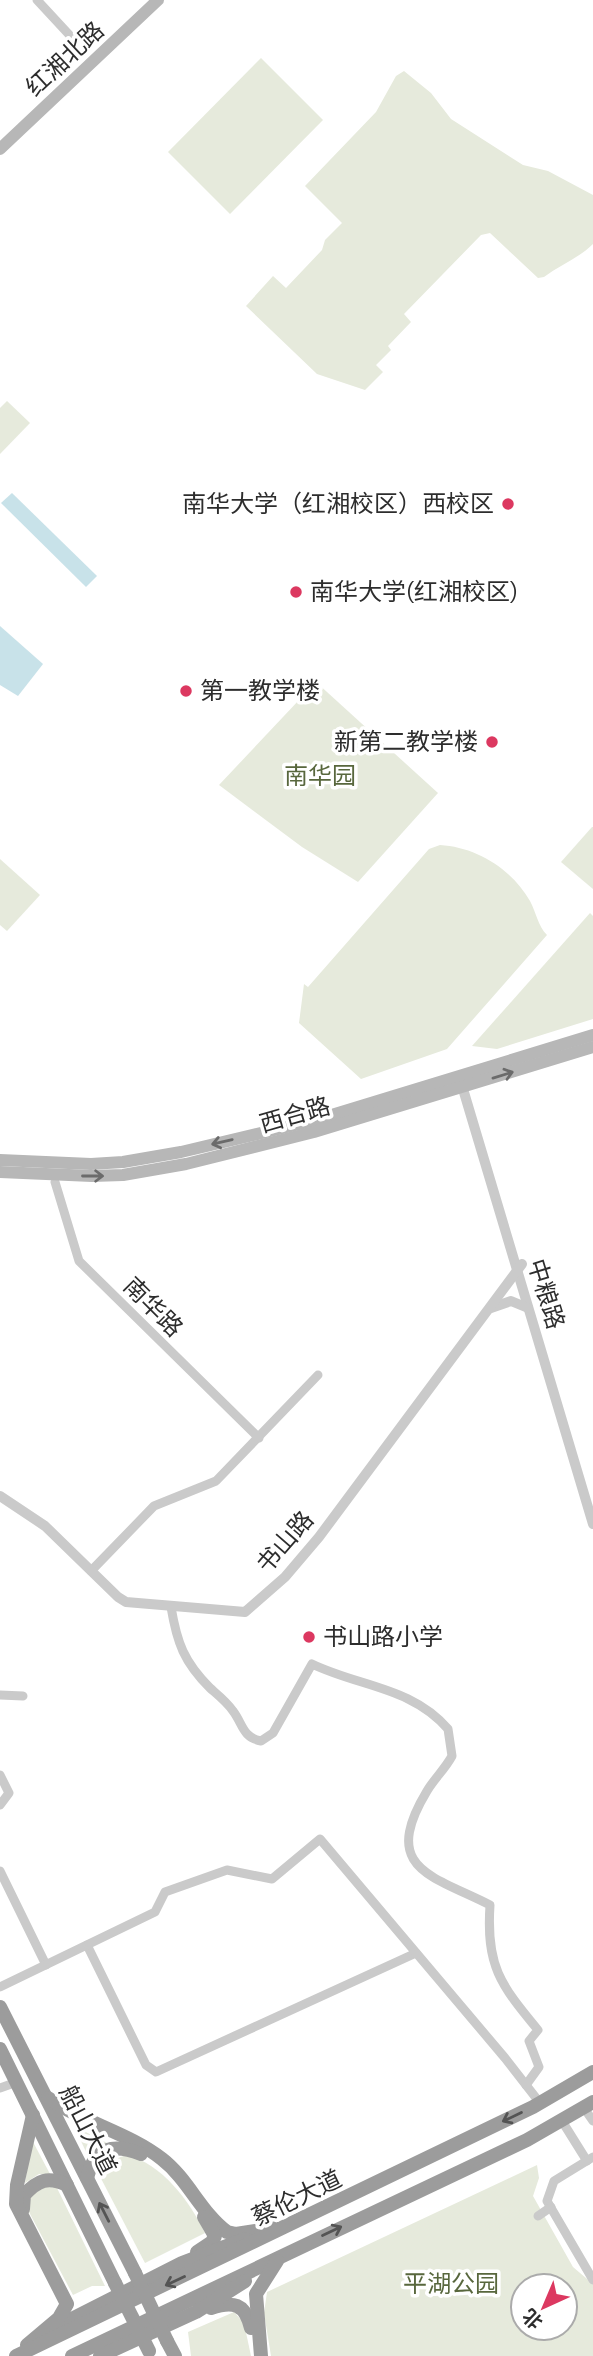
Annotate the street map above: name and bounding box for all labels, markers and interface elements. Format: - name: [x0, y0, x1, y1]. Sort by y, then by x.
- street label: 红湘北路: [18, 14, 110, 103]
- place label: 南华大学（红湘校区）西校区: [182, 487, 494, 519]
- marker: 南华大学（红湘校区）西校区: [500, 496, 516, 512]
- place label: 南华大学(红湘校区): [310, 575, 518, 607]
- marker: 南华大学(红湘校区): [288, 584, 304, 600]
- place label: 第一教学楼: [200, 674, 320, 706]
- marker: 第一教学楼: [178, 683, 194, 699]
- place label: 新第二教学楼: [334, 725, 478, 757]
- marker: 新第二教学楼: [484, 734, 500, 750]
- park label: 南华园: [284, 759, 356, 791]
- one-way arrow: [491, 1067, 513, 1080]
- street label: 西合路: [256, 1089, 334, 1139]
- one-way arrow: [211, 1137, 233, 1150]
- one-way arrow: [81, 1169, 104, 1183]
- street label: 中粮路: [521, 1255, 573, 1333]
- street label: 南华路: [117, 1270, 190, 1343]
- street label: 书山路: [249, 1504, 320, 1579]
- place label: 书山路小学: [323, 1620, 443, 1652]
- marker: 书山路小学: [301, 1629, 317, 1645]
- street label: 船山大道: [53, 2080, 125, 2180]
- one-way arrow: [502, 2111, 523, 2125]
- street label: 蔡伦大道: [246, 2162, 347, 2233]
- one-way arrow: [97, 2202, 111, 2223]
- one-way arrow: [321, 2224, 342, 2238]
- park label: 平湖公园: [403, 2267, 499, 2299]
- north arrow: [509, 2272, 579, 2342]
- one-way arrow: [165, 2275, 186, 2288]
- text: 北: [517, 2304, 547, 2334]

